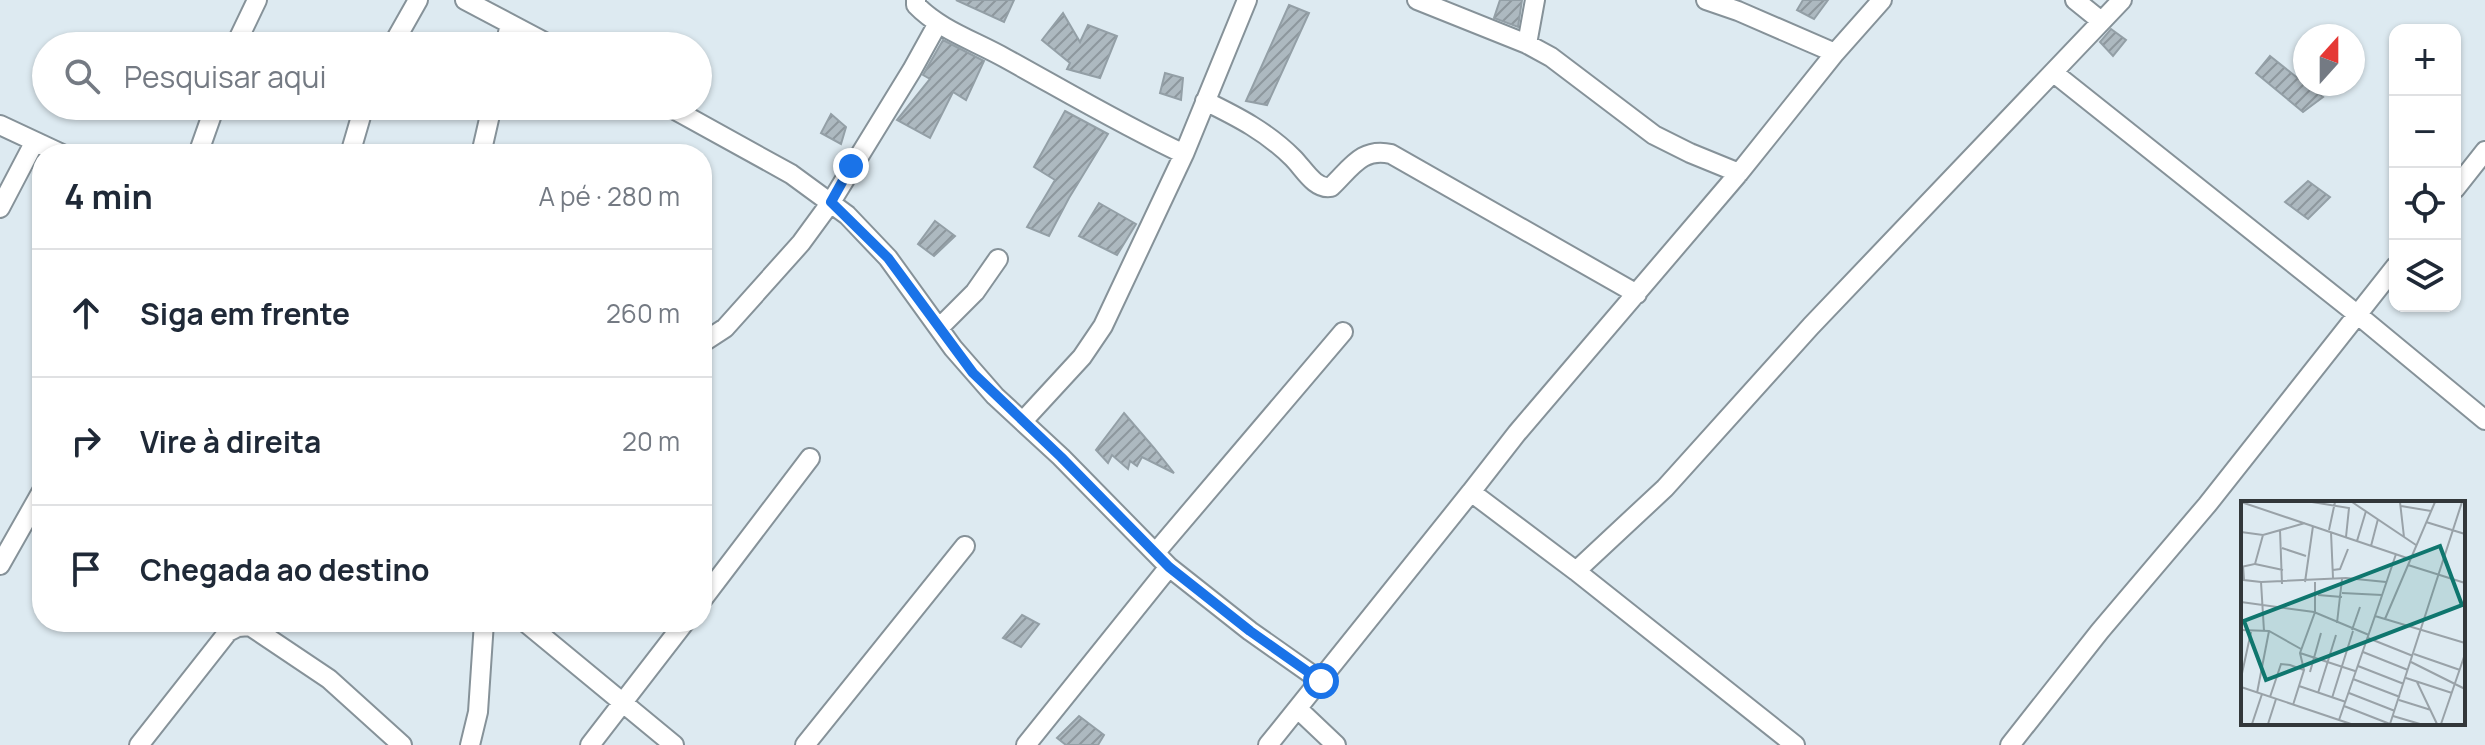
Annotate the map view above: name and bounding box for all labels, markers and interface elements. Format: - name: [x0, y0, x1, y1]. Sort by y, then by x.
- north arrow: [2293, 24, 2365, 96]
- map controls: [2389, 24, 2461, 312]
- button: +: [2389, 24, 2461, 96]
- search box: [32, 32, 712, 120]
- icon: search: [60, 54, 104, 98]
- text: Pesquisar aqui: [124, 56, 326, 97]
- button: −: [2389, 96, 2461, 168]
- route end: [833, 148, 869, 184]
- button: locate: [2389, 168, 2461, 240]
- text: 4 min: [64, 173, 153, 219]
- text: A pé · 280 m: [538, 178, 680, 214]
- button: layers: [2389, 240, 2461, 312]
- icon: ahead: [64, 291, 108, 335]
- text: Siga em frente: [140, 293, 350, 334]
- text: 260 m: [606, 295, 680, 331]
- icon: right: [64, 419, 108, 463]
- text: Vire à direita: [140, 421, 321, 462]
- text: 20 m: [622, 423, 680, 459]
- inset map: [2241, 501, 2465, 725]
- icon: arrive: [64, 547, 108, 591]
- text: Chegada ao destino: [140, 549, 430, 590]
- route start: [1303, 663, 1339, 699]

